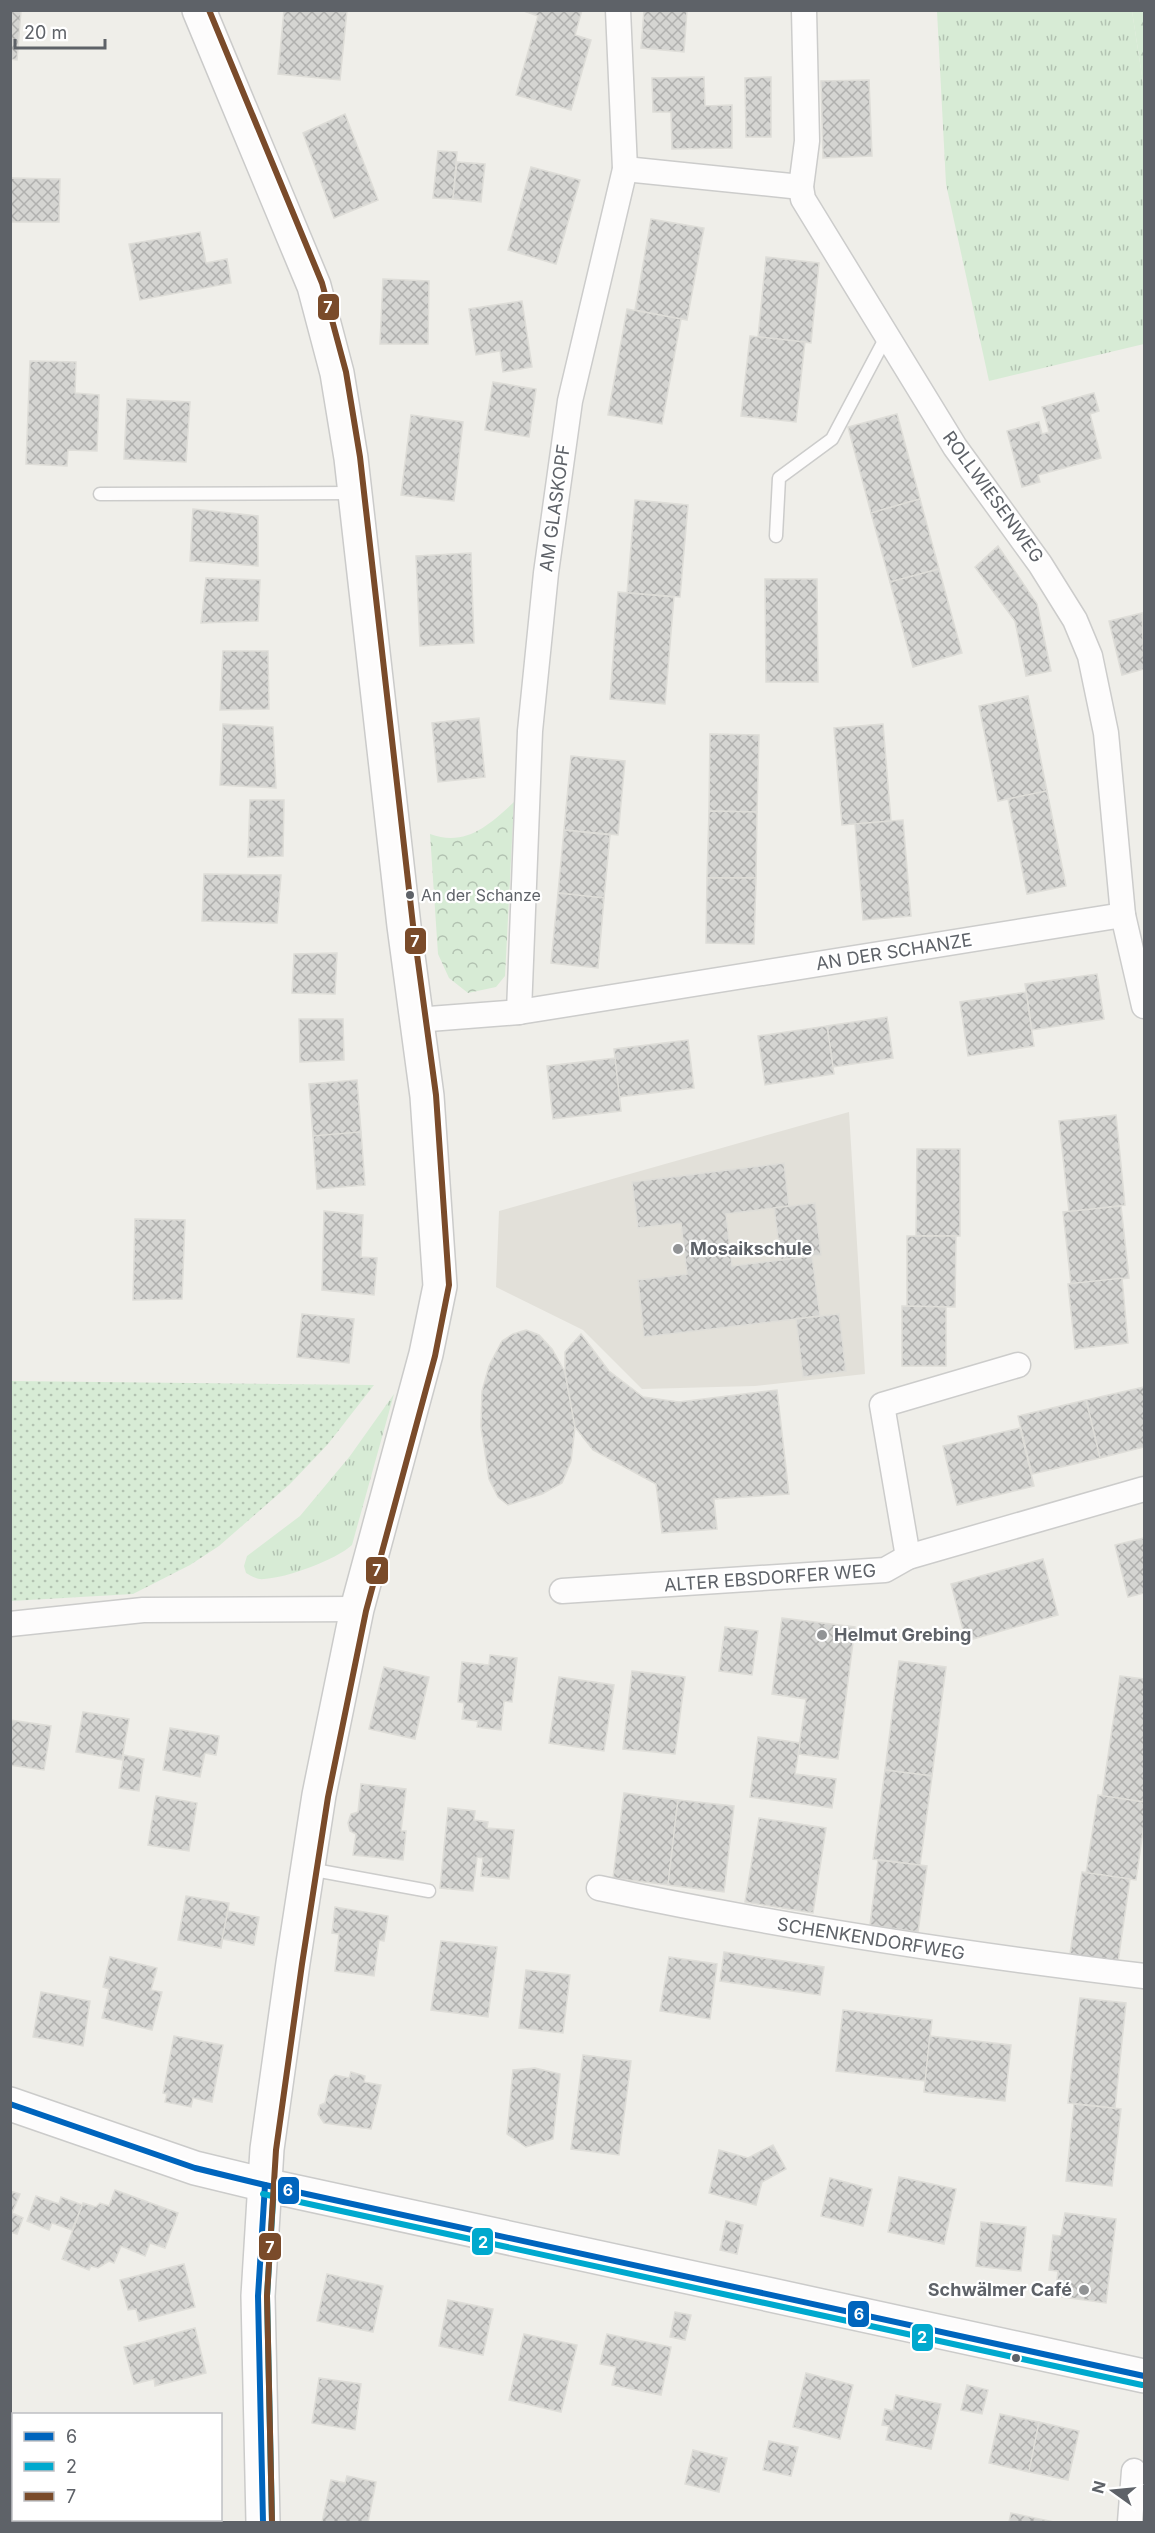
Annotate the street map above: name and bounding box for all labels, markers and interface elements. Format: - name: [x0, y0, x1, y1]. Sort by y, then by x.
- scale bar: [15, 12, 105, 50]
- text: 20 m: [24, 22, 67, 43]
- line badge: 7: [317, 293, 340, 321]
- text: 7: [323, 297, 333, 317]
- street label: ROLLWIESENWEG: [939, 427, 1048, 566]
- street label: AM GLASKOPF: [535, 443, 574, 573]
- place label: An der Schanze: [421, 885, 541, 905]
- marker: An der Schanze: [404, 889, 416, 901]
- line badge: 7: [404, 927, 427, 955]
- street label: AN DER SCHANZE: [814, 929, 973, 974]
- text: 7: [410, 931, 420, 951]
- place label: Mosaikschule: [690, 1238, 813, 1259]
- marker: Mosaikschule: [671, 1242, 685, 1256]
- line badge: 7: [365, 1556, 389, 1585]
- text: 7: [372, 1560, 382, 1580]
- street label: ALTER EBSDORFER WEG: [663, 1560, 877, 1595]
- place label: Helmut Grebing: [834, 1624, 971, 1645]
- marker: Helmut Grebing: [815, 1628, 829, 1642]
- street label: SCHENKENDORFWEG: [776, 1913, 966, 1964]
- line badge: 6: [277, 2176, 300, 2205]
- text: 6: [283, 2180, 293, 2200]
- line badge: 2: [471, 2227, 494, 2256]
- line badge: 7: [258, 2232, 282, 2261]
- text: 2: [478, 2232, 488, 2252]
- text: 7: [265, 2237, 275, 2257]
- place label: Schwälmer Café: [928, 2279, 1072, 2300]
- marker: Schwälmer Café: [1077, 2283, 1091, 2297]
- line badge: 6: [847, 2300, 870, 2328]
- text: 6: [854, 2304, 864, 2324]
- line badge: 2: [911, 2323, 934, 2352]
- text: 2: [917, 2327, 927, 2347]
- unlabelled marker: [1010, 2352, 1022, 2364]
- legend: [12, 2413, 222, 2521]
- text: 6: [66, 2426, 77, 2447]
- text: 2: [66, 2456, 77, 2477]
- north arrow: [1083, 2461, 1143, 2521]
- text: N: [1087, 2479, 1110, 2496]
- text: 7: [66, 2486, 76, 2507]

